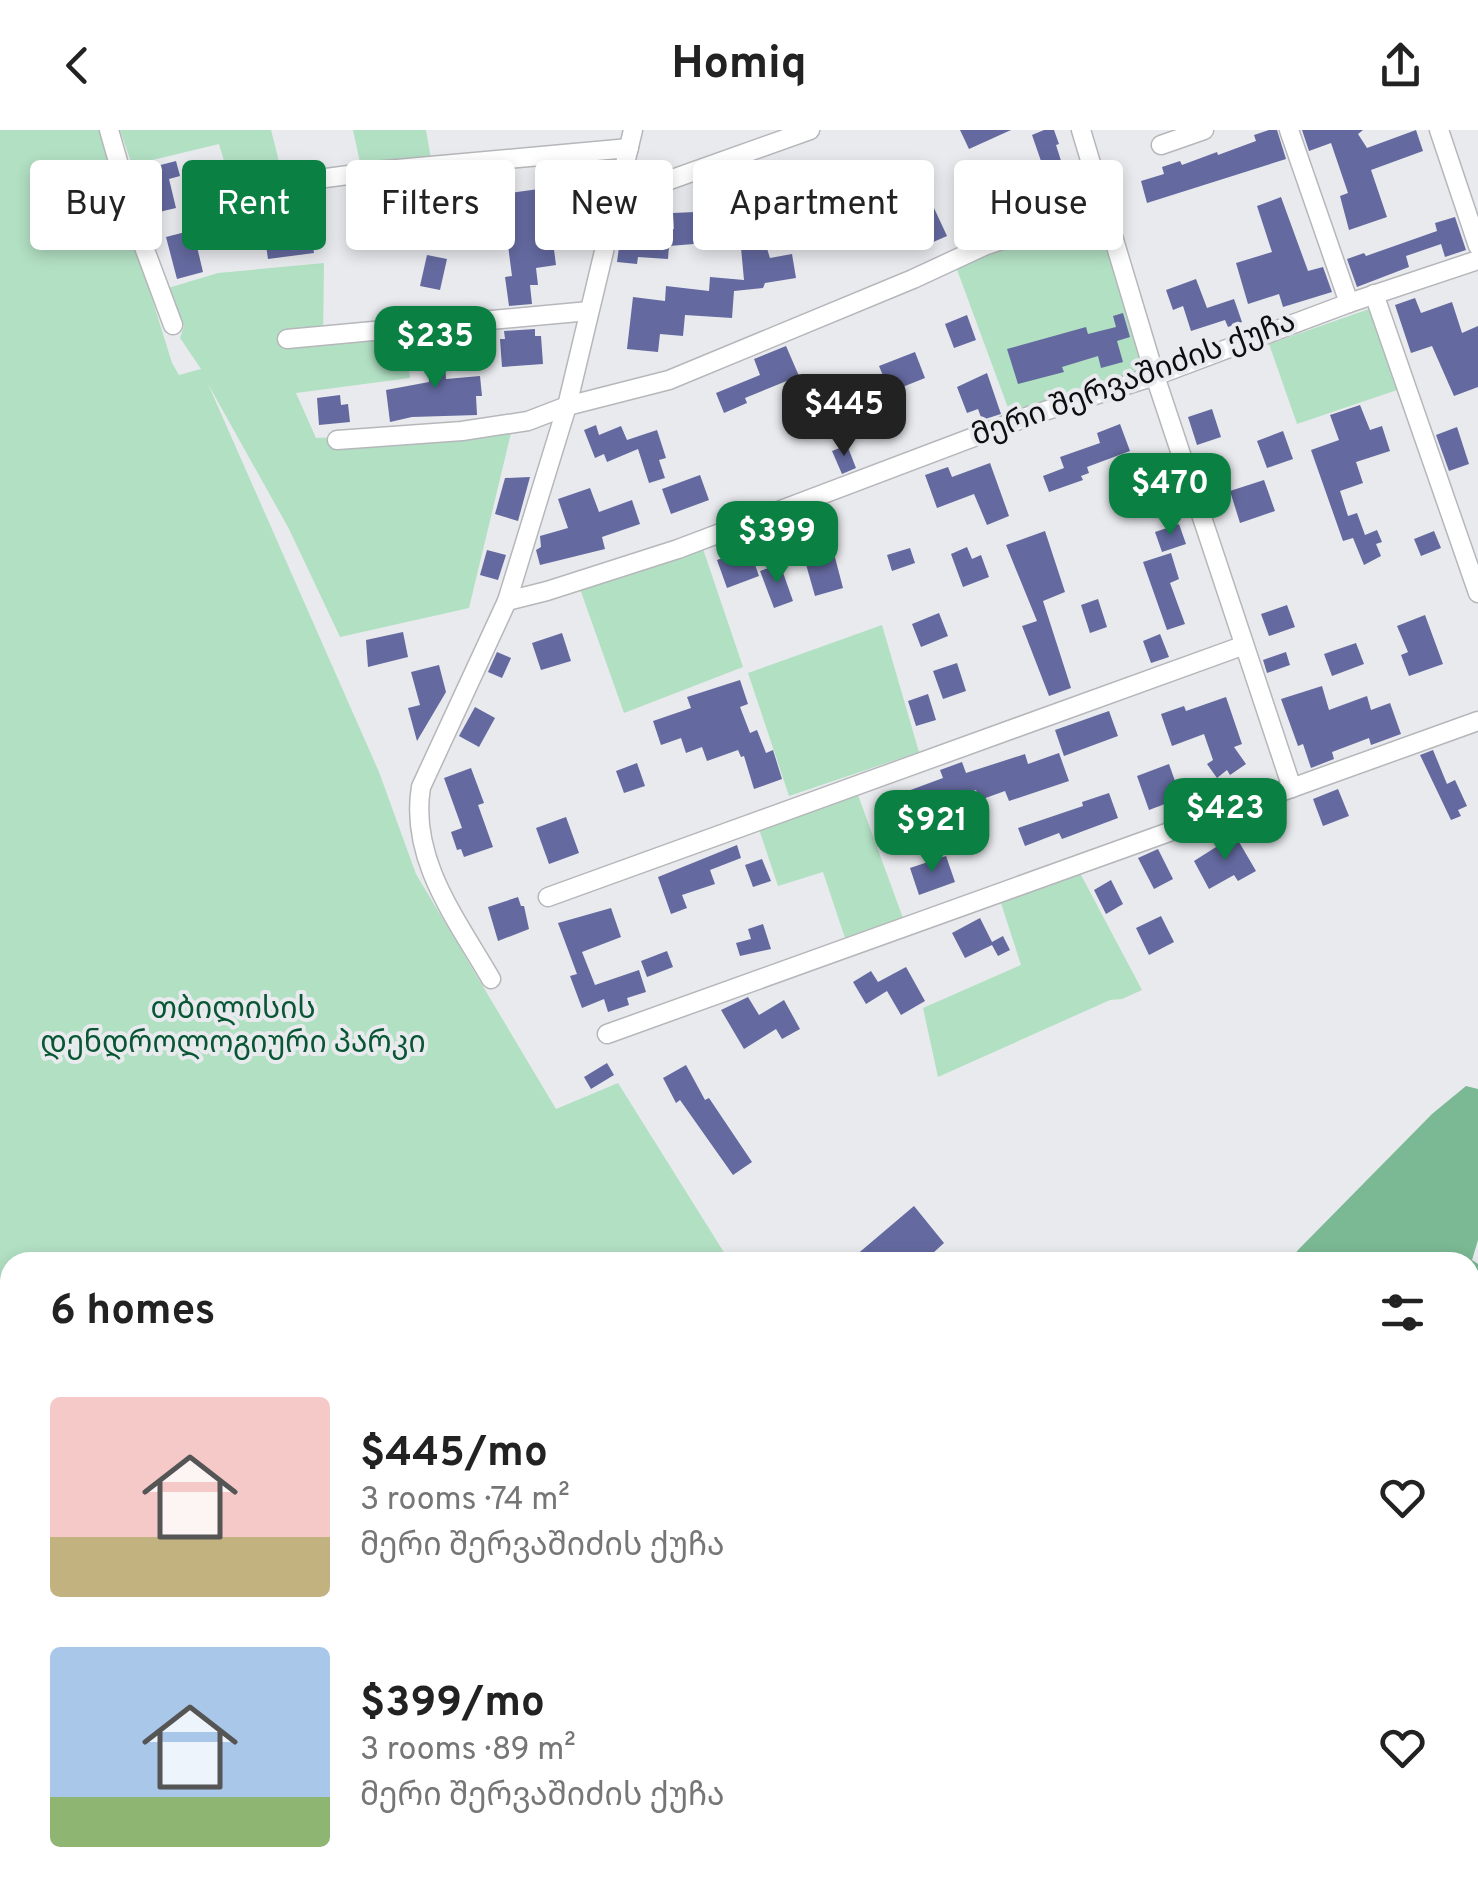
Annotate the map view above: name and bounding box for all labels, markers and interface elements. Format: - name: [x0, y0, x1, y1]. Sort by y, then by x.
- text: Homiq: [671, 37, 807, 94]
- icon: back: [50, 38, 105, 93]
- icon: share: [1373, 38, 1428, 93]
- chip: Buy: [30, 160, 162, 250]
- chip: Rent: [182, 160, 326, 250]
- chip: Filters: [346, 160, 515, 250]
- chip: New: [535, 160, 673, 250]
- chip: Apartment: [693, 160, 934, 250]
- chip: House: [954, 160, 1123, 250]
- street label: მერი შერვაშიძის ქუჩა: [967, 304, 1301, 456]
- pin: $235: [376, 306, 494, 391]
- text: $235: [396, 318, 474, 358]
- pin: $445: [785, 374, 903, 459]
- text: $445: [804, 386, 884, 426]
- pin: $470: [1111, 453, 1229, 538]
- text: $470: [1131, 465, 1209, 505]
- pin: $399: [718, 501, 836, 586]
- text: $399: [738, 513, 816, 553]
- pin: $423: [1166, 778, 1284, 863]
- pin: $921: [873, 790, 991, 875]
- text: $423: [1186, 790, 1264, 830]
- text: $921: [896, 802, 968, 842]
- park label: თბილისის დენდროლოგიური პარკი: [40, 992, 426, 1063]
- icon: filters: [1375, 1285, 1430, 1340]
- text: 6 homes: [50, 1286, 215, 1339]
- text: $445/mo: [360, 1428, 548, 1481]
- icon: home: [130, 1437, 250, 1557]
- icon: heart: [1375, 1470, 1430, 1525]
- text: 3 rooms · 74 m²: [360, 1481, 570, 1521]
- text: მერი შერვაშიძის ქუჩა: [360, 1527, 725, 1567]
- text: $399/mo: [360, 1678, 545, 1731]
- icon: home: [130, 1687, 250, 1807]
- icon: heart: [1375, 1720, 1430, 1775]
- text: 3 rooms · 89 m²: [360, 1731, 576, 1771]
- text: მერი შერვაშიძის ქუჩა: [360, 1777, 725, 1817]

